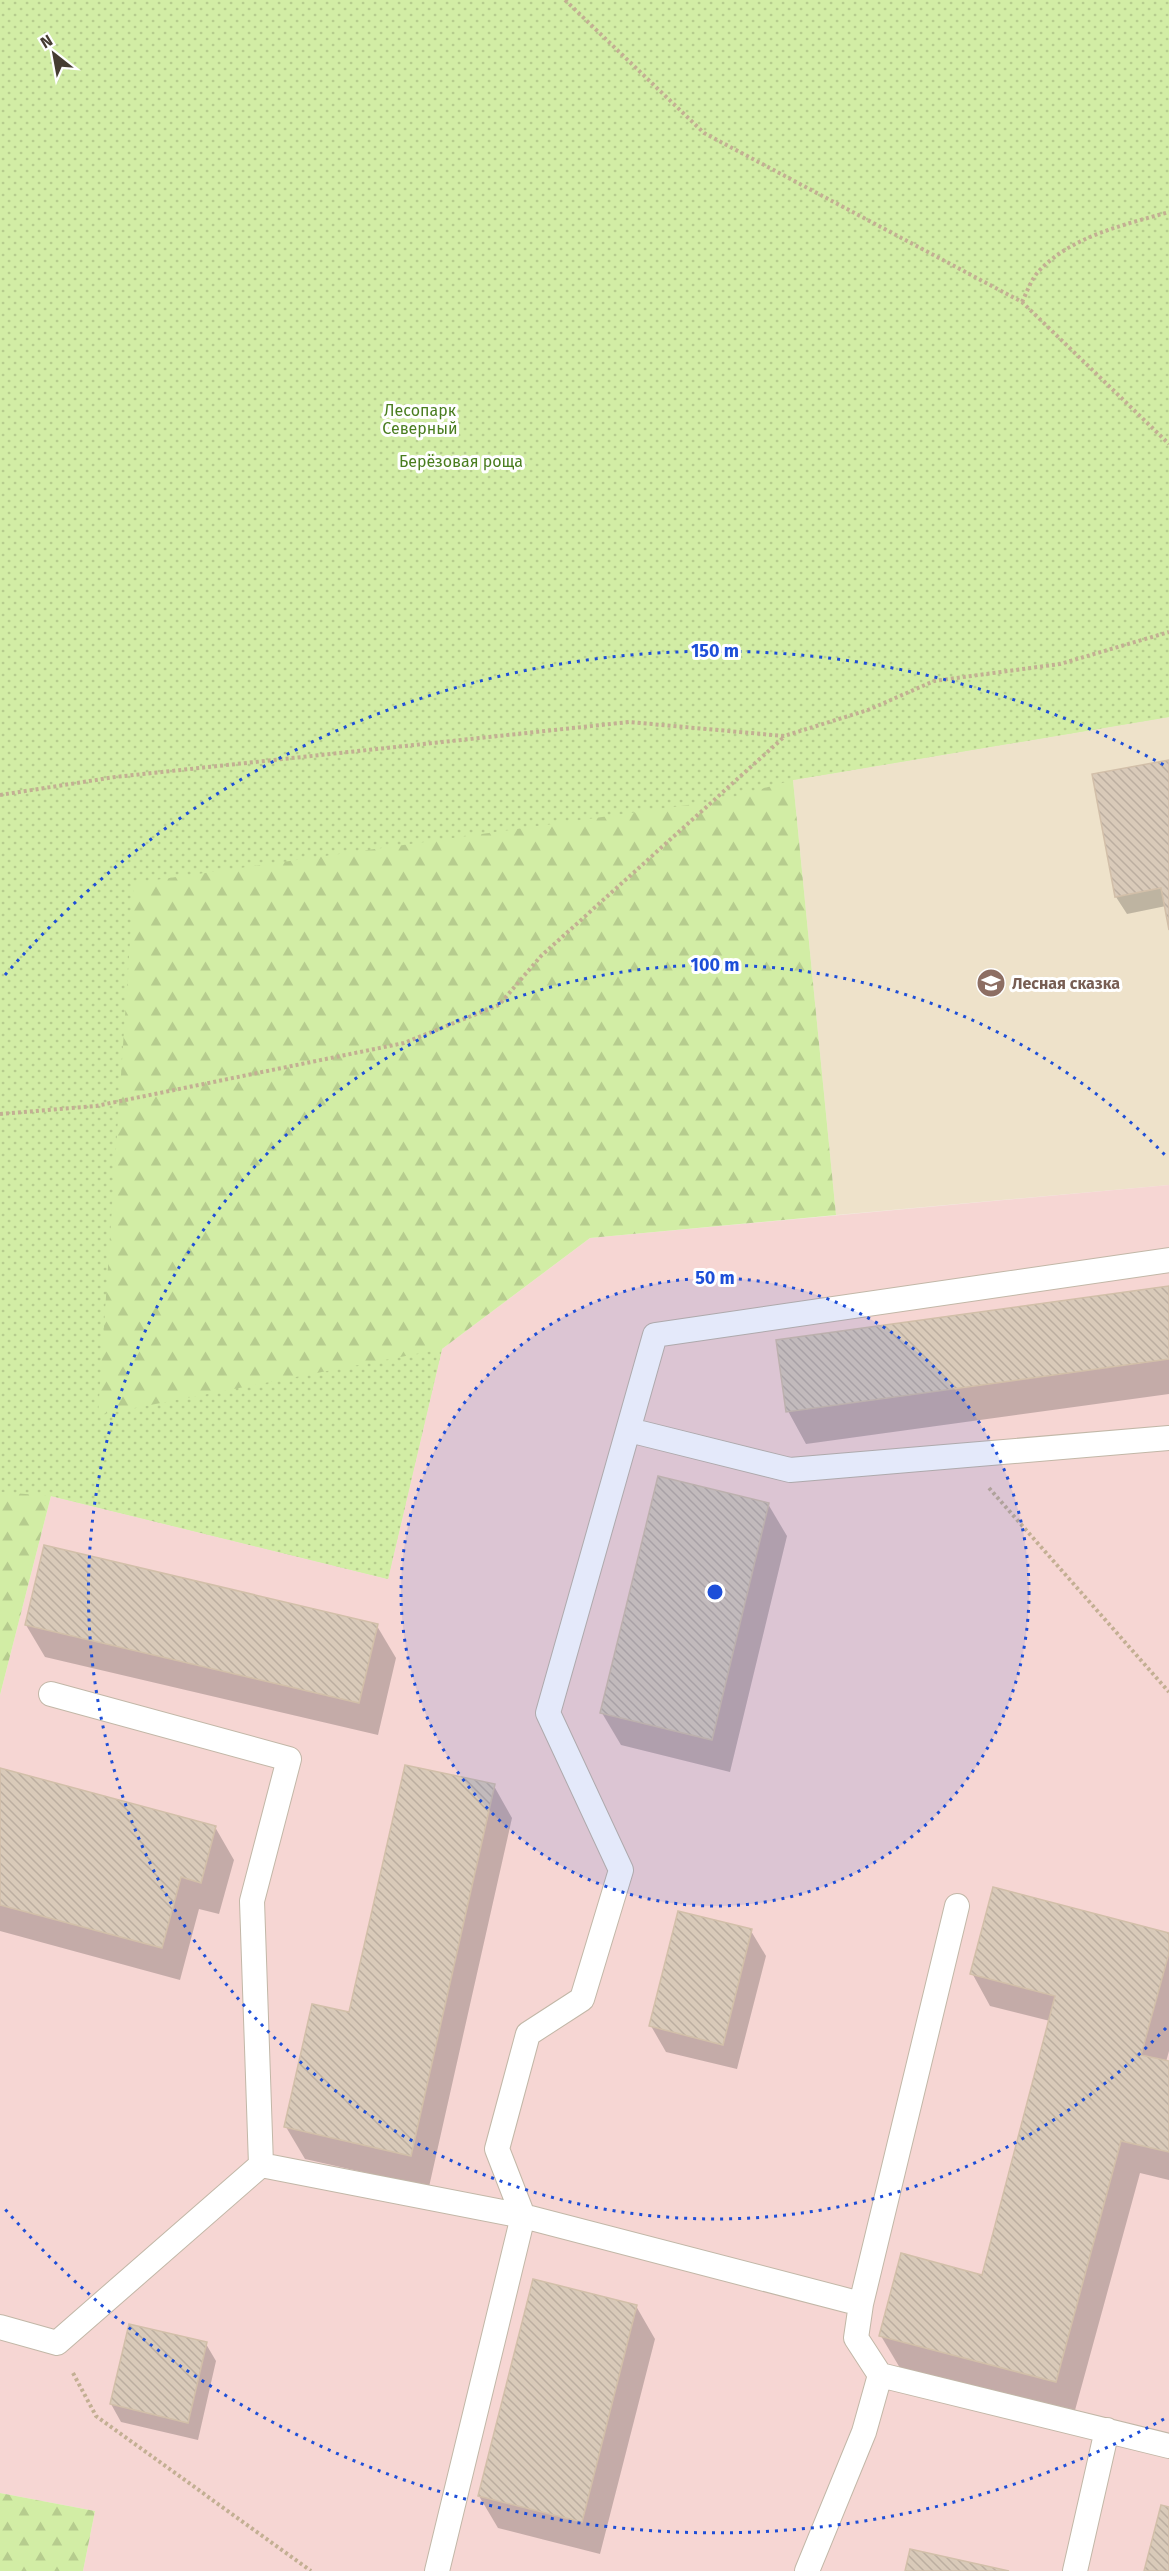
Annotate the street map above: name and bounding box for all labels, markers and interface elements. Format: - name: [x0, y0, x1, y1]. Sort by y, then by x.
- north arrow: [24, 24, 84, 84]
- text: N: [37, 31, 56, 52]
- park label: Лесопарк Северный: [382, 401, 458, 438]
- park label: Берёзовая роща: [399, 452, 523, 471]
- text: 150 m: [691, 640, 739, 662]
- text: 100 m: [691, 954, 739, 976]
- school or university icon: Лесная сказка: [975, 967, 1007, 999]
- place label: Лесная сказка: [1012, 974, 1120, 993]
- text: 50 m: [695, 1267, 735, 1289]
- centre of rings: [705, 1582, 725, 1602]

